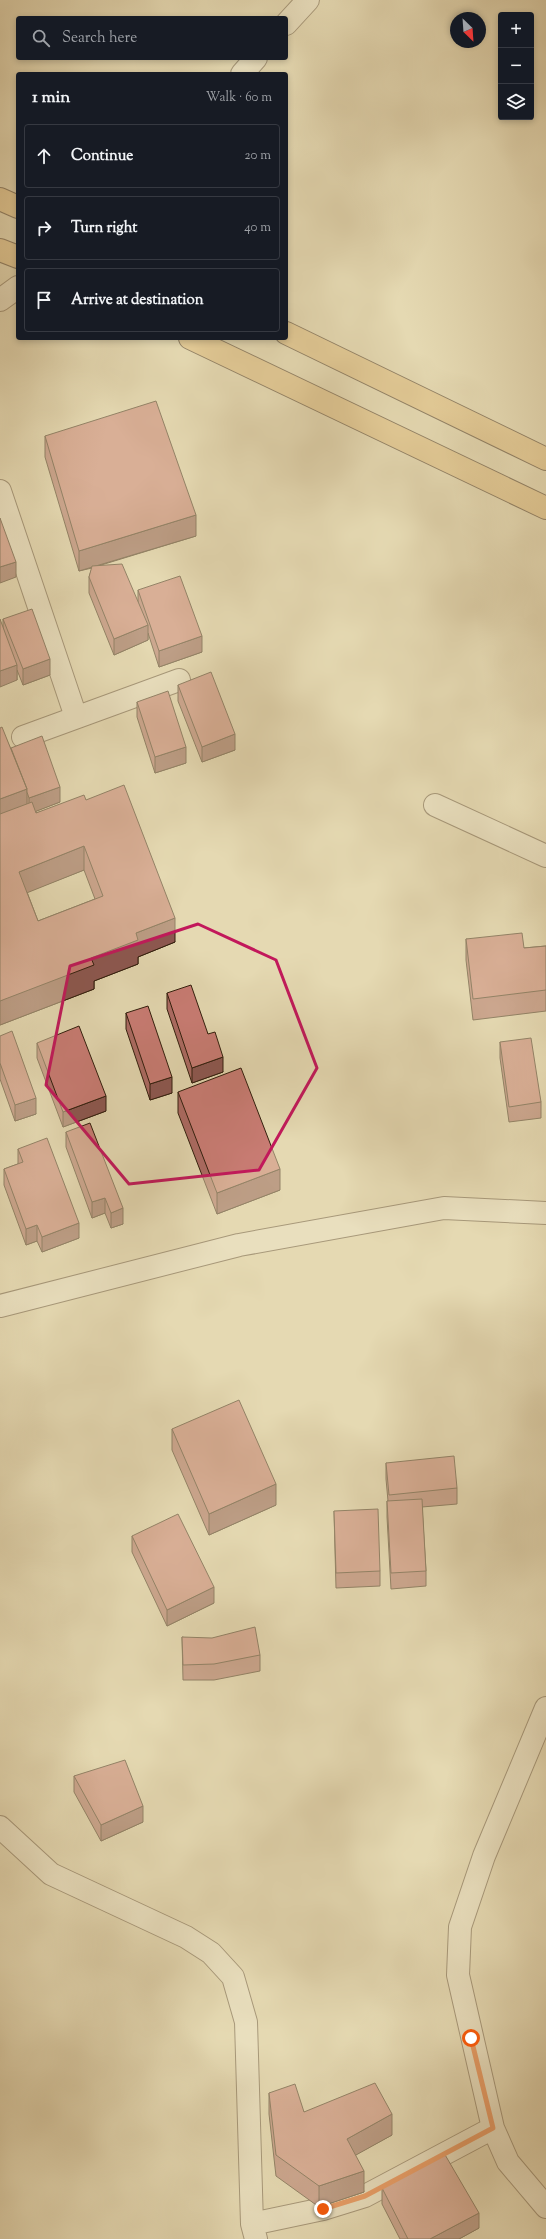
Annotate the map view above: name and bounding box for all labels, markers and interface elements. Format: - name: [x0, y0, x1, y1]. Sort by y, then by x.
- north arrow: [450, 12, 486, 48]
- map controls: [498, 12, 534, 120]
- button: +: [498, 12, 534, 48]
- search box: [16, 16, 288, 60]
- icon: search: [30, 27, 52, 49]
- text: Search here: [62, 28, 137, 49]
- button: −: [498, 48, 534, 84]
- button: layers: [498, 84, 534, 120]
- text: 1 min: [32, 86, 70, 110]
- text: Walk · 60 m: [206, 89, 272, 107]
- icon: ahead: [33, 145, 55, 167]
- text: Continue: [71, 146, 133, 167]
- text: 20 m: [245, 147, 271, 165]
- icon: right: [33, 217, 55, 239]
- text: Turn right: [71, 218, 137, 239]
- text: 40 m: [244, 219, 271, 237]
- icon: arrive: [33, 289, 55, 311]
- text: Arrive at destination: [71, 290, 204, 311]
- route start: [462, 2029, 480, 2047]
- route end: [314, 2200, 332, 2218]

